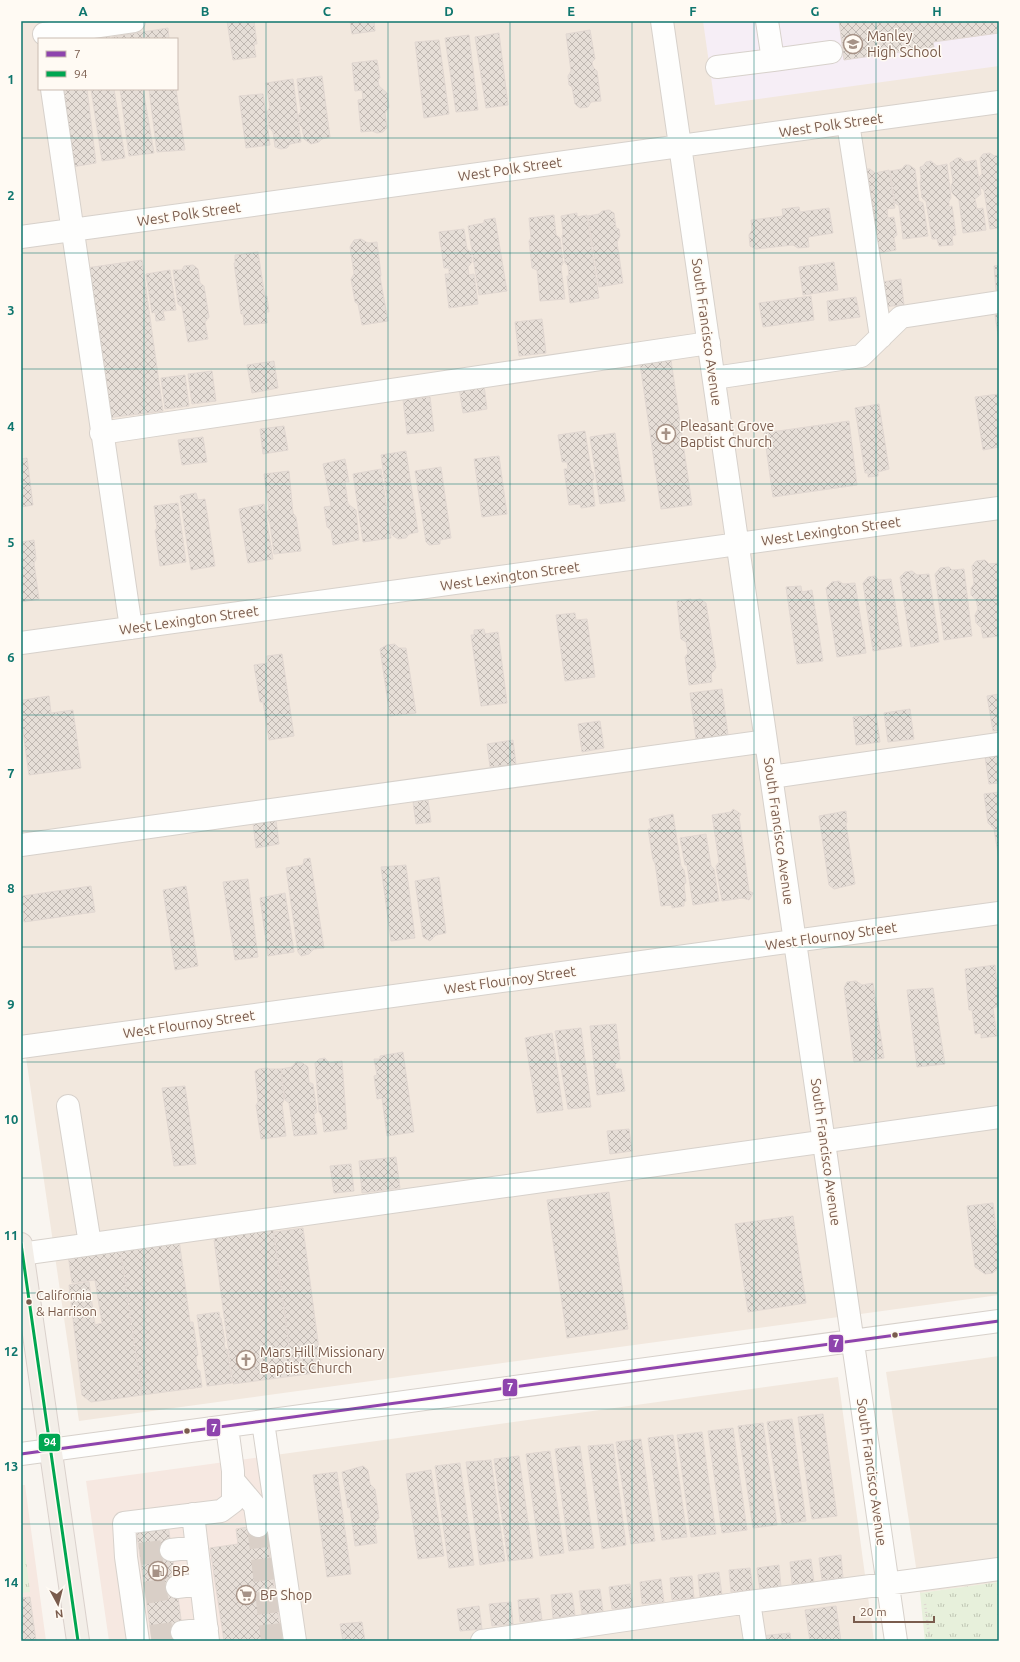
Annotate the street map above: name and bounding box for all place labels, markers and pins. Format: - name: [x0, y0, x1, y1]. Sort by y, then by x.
- place label: Manley High School: [867, 28, 942, 60]
- school or university icon: Manley High School: [842, 33, 864, 55]
- place label: Pleasant Grove Baptist Church: [680, 418, 774, 450]
- church icon: Pleasant Grove Baptist Church: [655, 423, 677, 445]
- place label: California & Harrison: [36, 1288, 97, 1318]
- marker: California & Harrison: [24, 1297, 34, 1307]
- unlabelled marker: [890, 1330, 900, 1340]
- place label: Mars Hill Missionary Baptist Church: [260, 1344, 385, 1376]
- church icon: Mars Hill Missionary Baptist Church: [235, 1349, 257, 1371]
- unlabelled marker: [182, 1426, 192, 1436]
- fuel station icon: BP: [147, 1560, 169, 1582]
- place label: BP: [172, 1563, 189, 1579]
- supermarket icon: BP Shop: [235, 1584, 257, 1606]
- place label: BP Shop: [260, 1587, 312, 1603]

